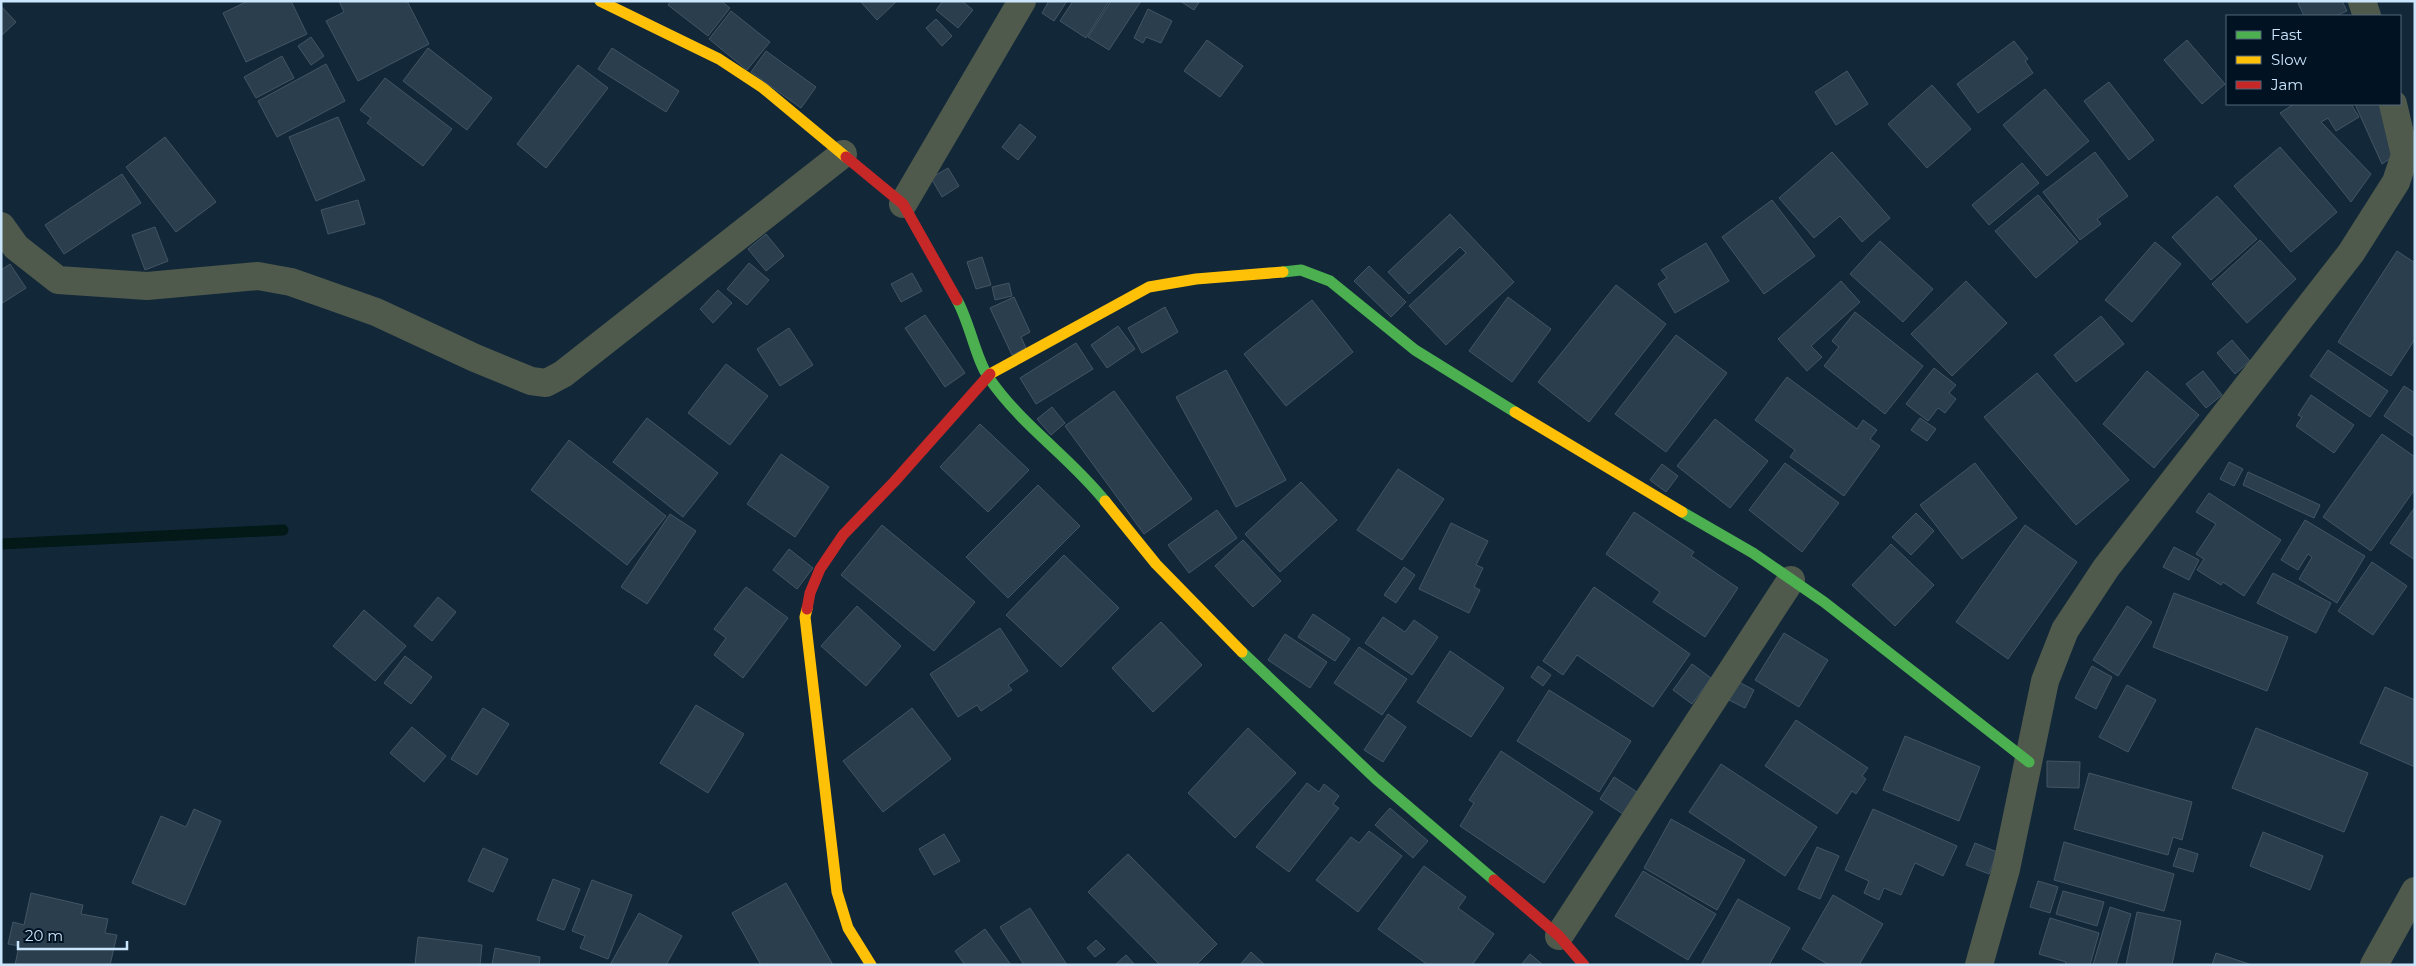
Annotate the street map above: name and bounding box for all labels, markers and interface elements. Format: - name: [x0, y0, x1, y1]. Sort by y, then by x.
- legend: [2226, 15, 2401, 105]
- text: Fast: [2271, 25, 2302, 44]
- text: Slow: [2271, 50, 2307, 69]
- text: Jam: [2270, 75, 2303, 94]
- scale bar: [18, 918, 126, 950]
- text: 20 m: [25, 926, 63, 945]

